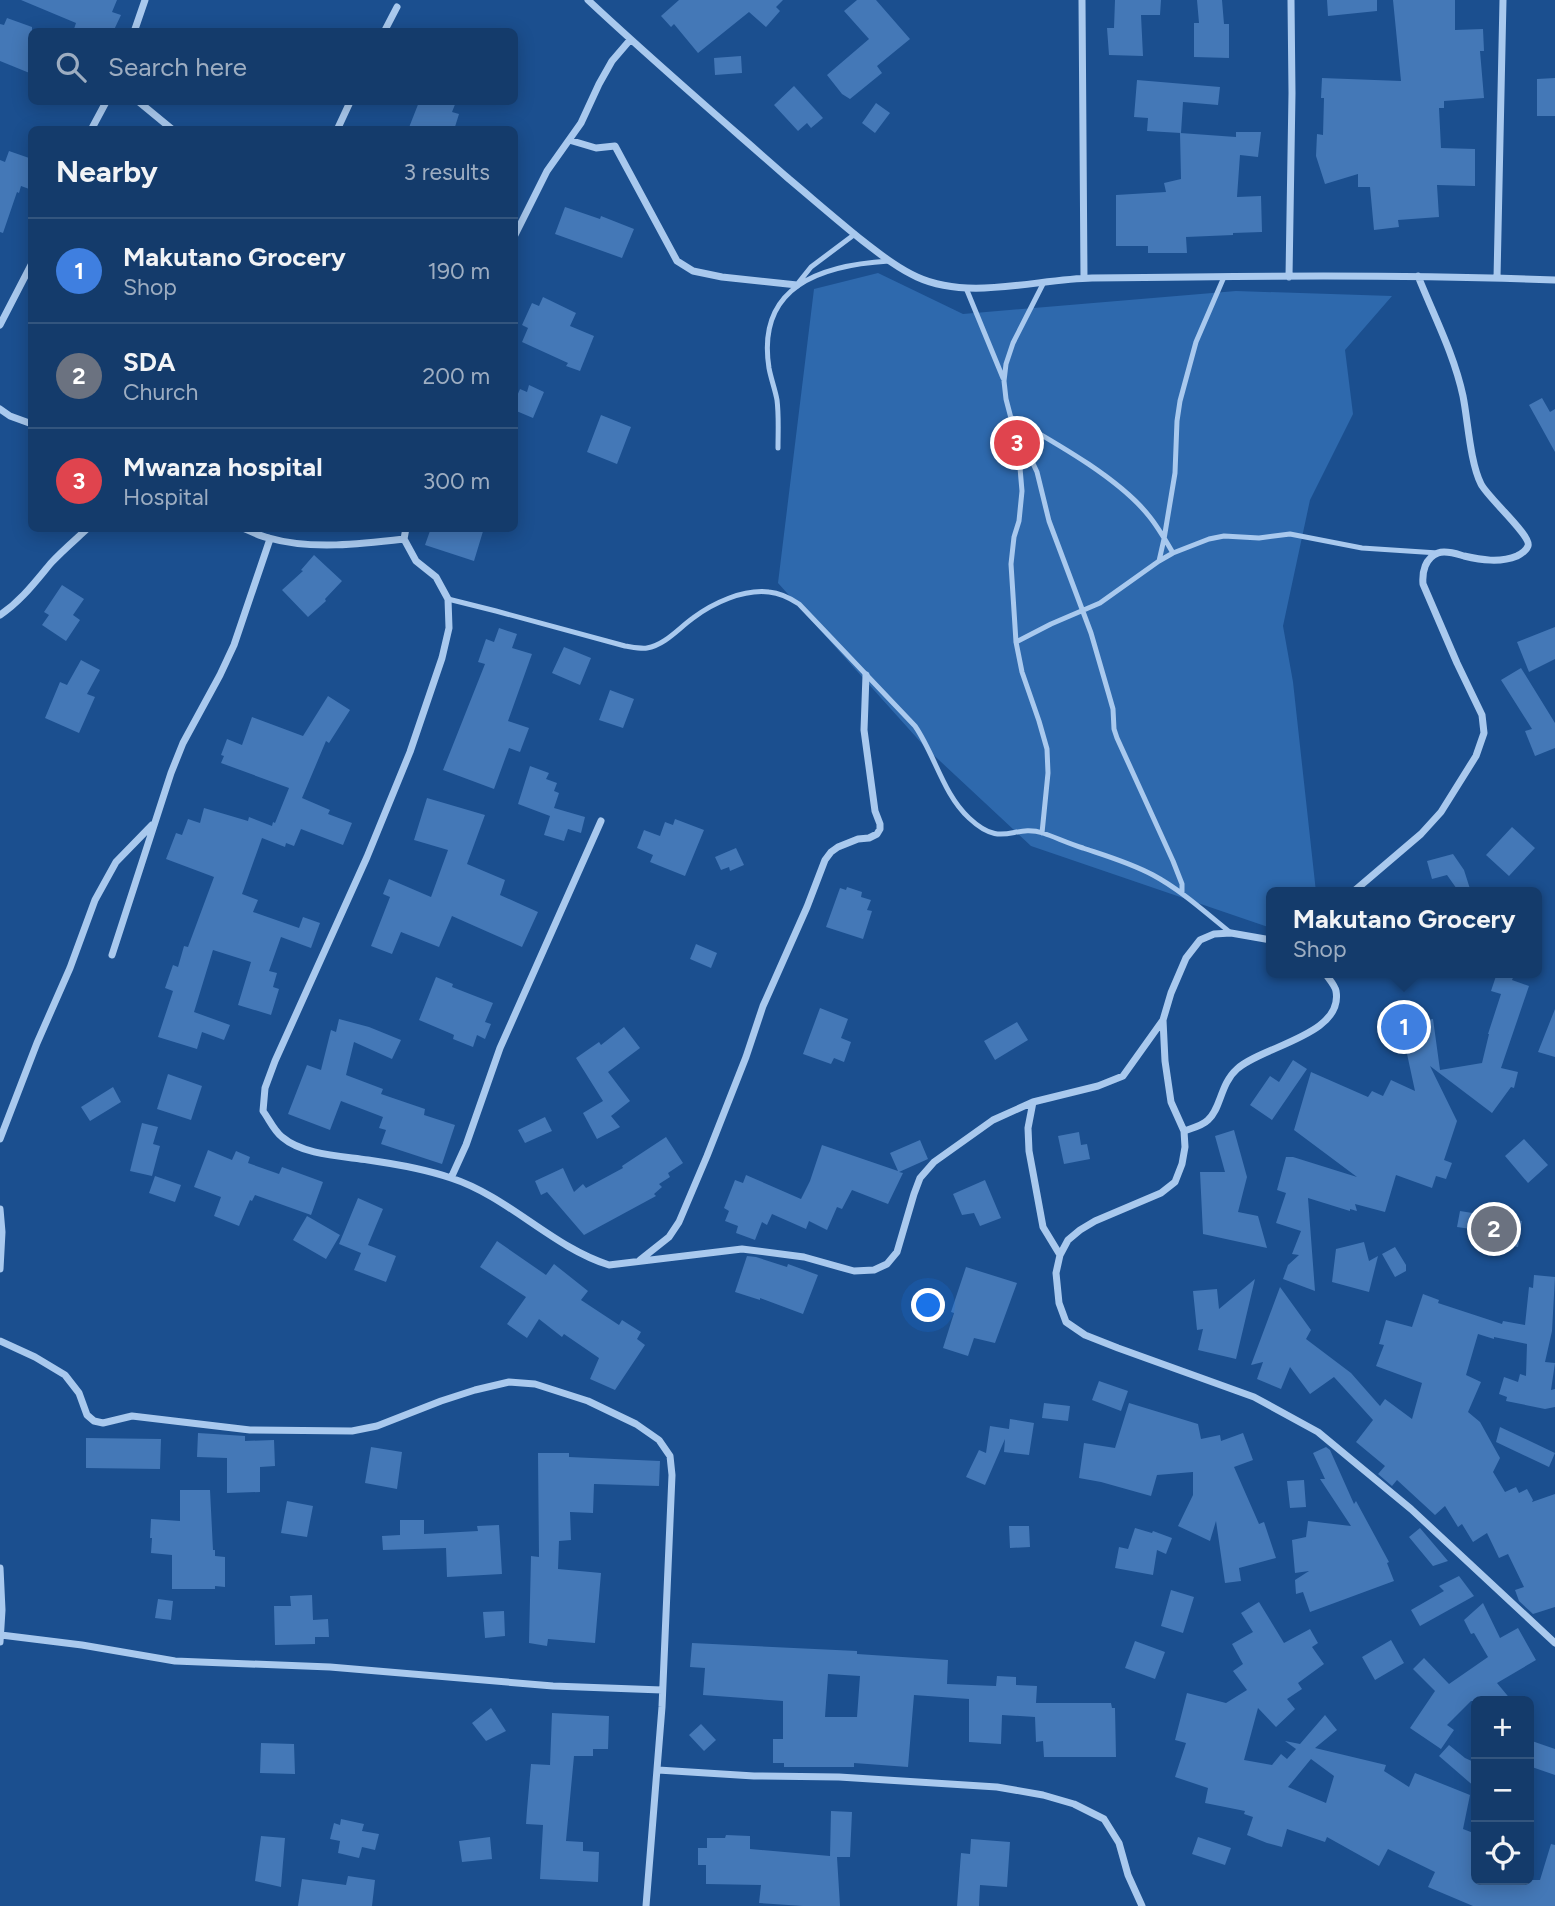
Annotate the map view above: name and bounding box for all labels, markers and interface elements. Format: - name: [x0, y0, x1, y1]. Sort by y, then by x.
- search box: [28, 28, 518, 105]
- icon: search: [52, 48, 90, 86]
- text: Search here: [108, 51, 247, 83]
- text: Nearby: [56, 153, 158, 190]
- text: 3 results: [403, 158, 490, 186]
- text: Makutano Grocery: [123, 241, 346, 273]
- text: 1: [74, 257, 84, 285]
- text: 190 m: [427, 257, 490, 285]
- text: Shop: [123, 273, 177, 301]
- text: SDA: [123, 346, 176, 378]
- text: 2: [72, 362, 86, 390]
- text: 200 m: [422, 362, 490, 390]
- text: Church: [123, 378, 198, 406]
- pin: 3: [994, 417, 1040, 469]
- text: Mwanza hospital: [123, 451, 323, 483]
- text: 3: [73, 467, 85, 495]
- text: 300 m: [423, 467, 490, 495]
- text: Hospital: [123, 483, 209, 511]
- popup: [1266, 887, 1542, 978]
- text: Makutano Grocery: [1293, 903, 1515, 935]
- text: Shop: [1293, 935, 1347, 963]
- pin: 1: [1381, 1001, 1427, 1053]
- pin: 2: [1471, 1203, 1517, 1255]
- your location: [911, 1288, 945, 1322]
- map controls: [1471, 1696, 1534, 1885]
- button: +: [1471, 1696, 1534, 1759]
- button: −: [1471, 1759, 1534, 1822]
- button: locate: [1471, 1822, 1534, 1885]

